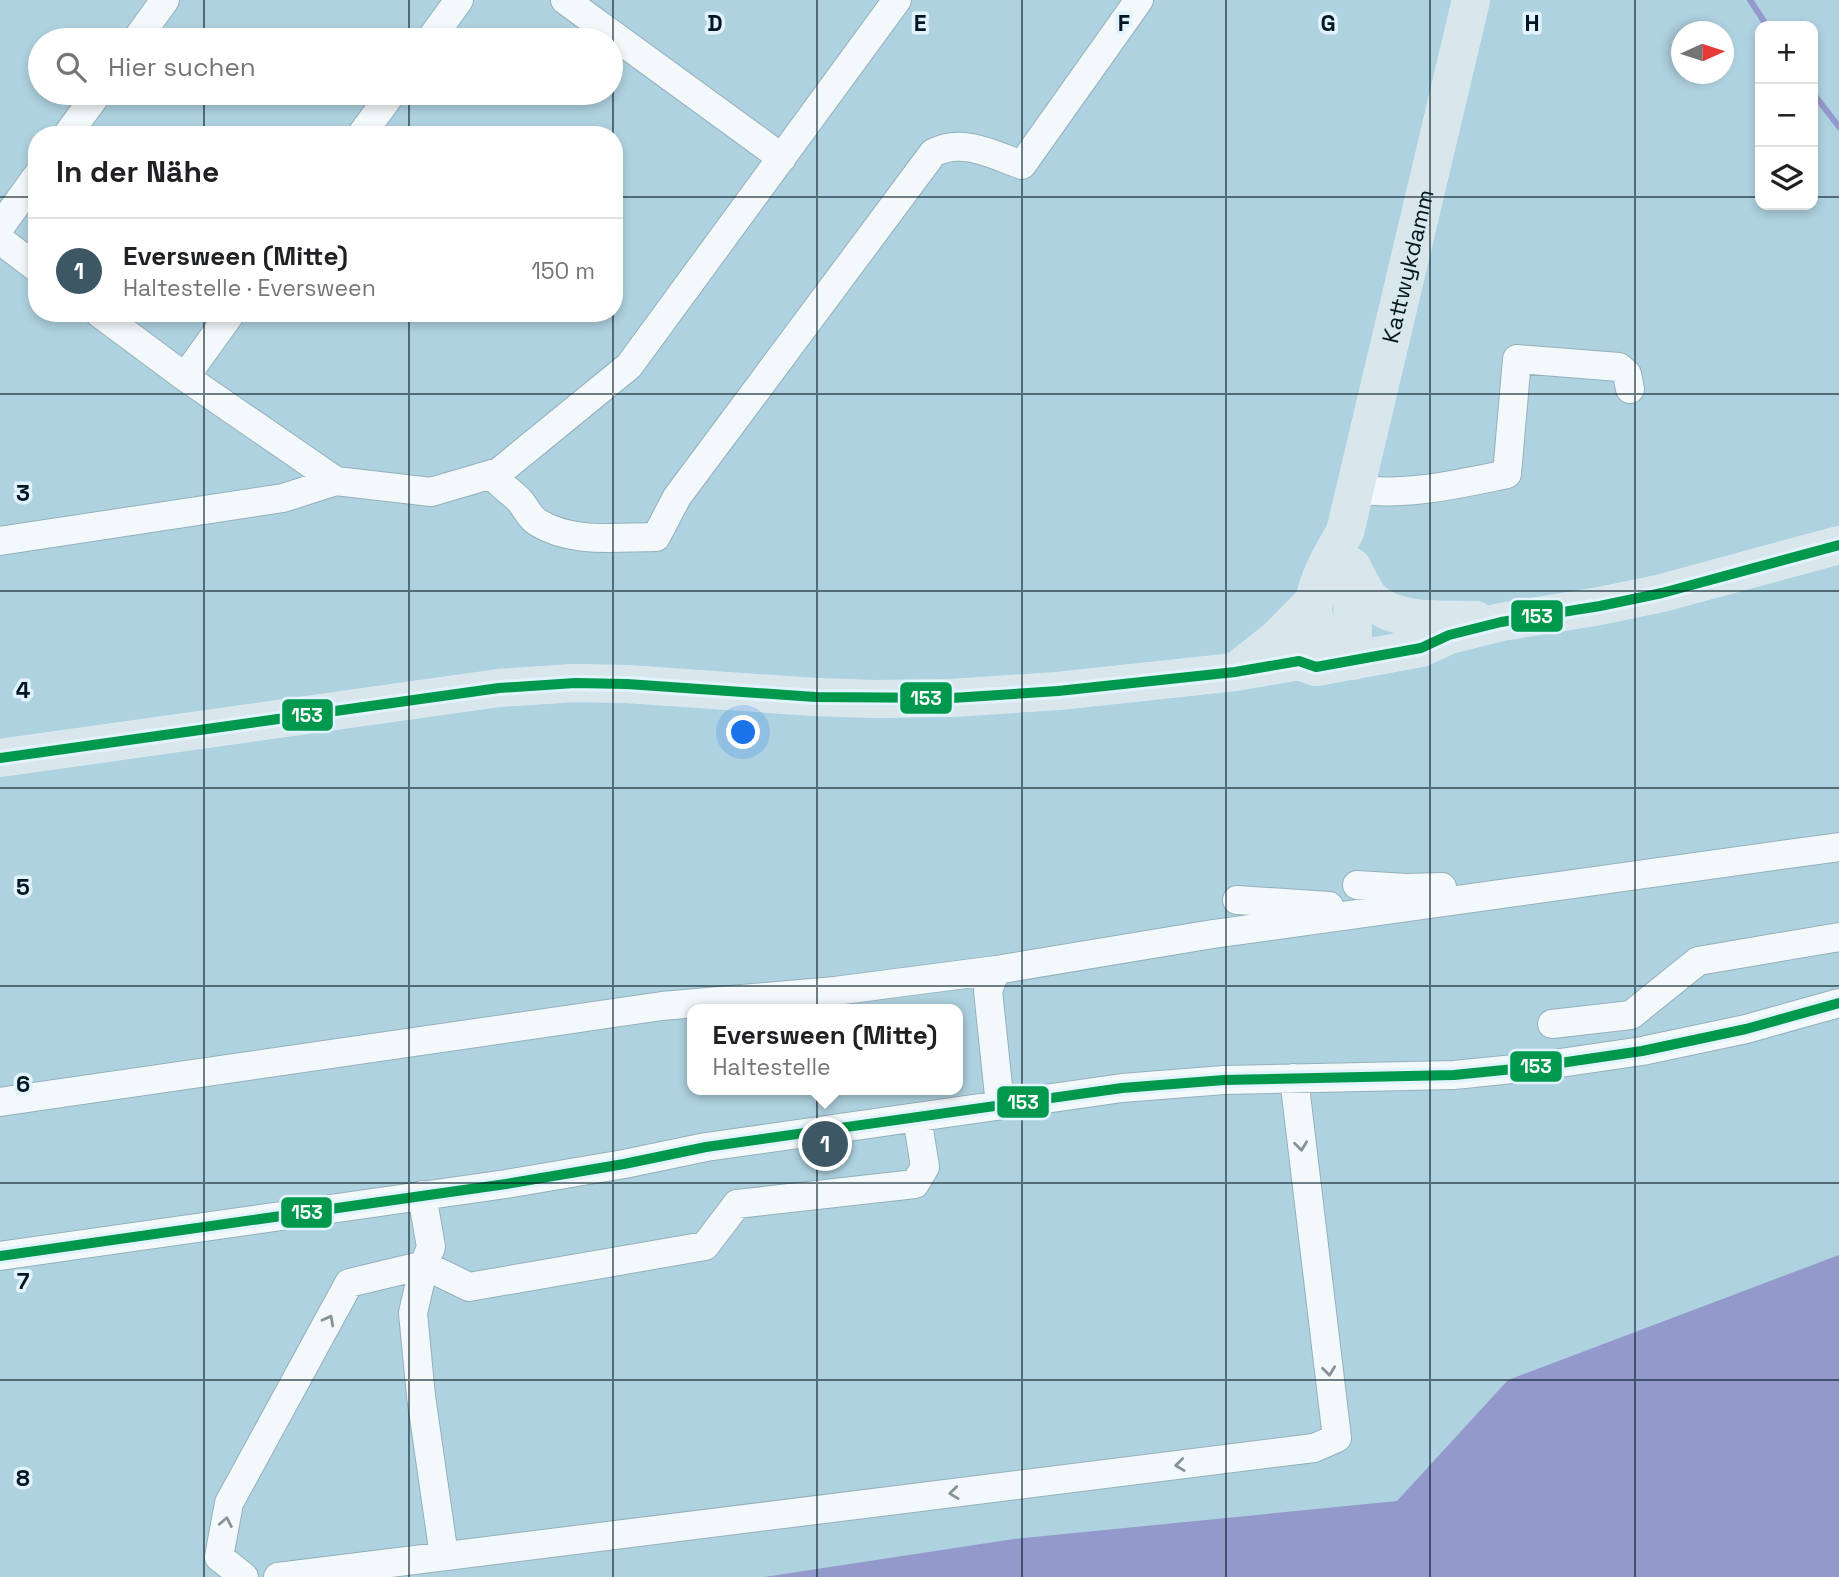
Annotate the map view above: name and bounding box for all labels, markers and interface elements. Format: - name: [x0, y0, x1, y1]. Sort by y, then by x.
- text: D: [707, 8, 723, 38]
- text: E: [914, 8, 926, 38]
- text: F: [1118, 8, 1130, 38]
- text: G: [1320, 8, 1336, 38]
- text: H: [1524, 8, 1540, 38]
- north arrow: [1671, 21, 1734, 84]
- map controls: [1755, 21, 1818, 210]
- button: +: [1755, 21, 1818, 84]
- search box: [28, 28, 623, 105]
- icon: search: [52, 48, 90, 86]
- text: Hier suchen: [108, 50, 256, 84]
- button: −: [1755, 84, 1818, 147]
- button: layers: [1755, 147, 1818, 210]
- text: In der Nähe: [56, 152, 219, 191]
- street label: Kattwykdamm: [1375, 186, 1441, 346]
- text: Eversween (Mitte): [123, 239, 348, 273]
- text: 1: [74, 256, 84, 286]
- text: 150 m: [531, 256, 595, 286]
- text: Haltestelle · Eversween: [123, 273, 376, 303]
- text: 3: [16, 478, 30, 508]
- line badge: 153: [1510, 599, 1564, 633]
- text: 153: [1521, 604, 1553, 629]
- text: 4: [16, 675, 31, 705]
- line badge: 153: [899, 681, 953, 715]
- text: 153: [910, 686, 942, 711]
- line badge: 153: [281, 698, 334, 732]
- text: 153: [291, 703, 323, 728]
- your location: [726, 715, 760, 749]
- text: 5: [16, 872, 30, 902]
- popup: [687, 1004, 963, 1095]
- text: Eversween (Mitte): [712, 1018, 938, 1052]
- line badge: 153: [1509, 1050, 1563, 1083]
- text: Haltestelle: [712, 1052, 831, 1082]
- text: 153: [1520, 1054, 1552, 1079]
- text: 6: [16, 1069, 30, 1099]
- line badge: 153: [996, 1085, 1050, 1119]
- text: 153: [1007, 1090, 1039, 1115]
- pin: 1: [802, 1118, 848, 1170]
- one-way arrow: [1294, 1140, 1309, 1152]
- line badge: 153: [280, 1196, 333, 1229]
- text: 153: [291, 1200, 323, 1225]
- text: 7: [17, 1266, 30, 1296]
- one-way arrow: [320, 1315, 334, 1327]
- one-way arrow: [1322, 1366, 1337, 1377]
- one-way arrow: [1174, 1457, 1186, 1472]
- text: 8: [16, 1463, 30, 1493]
- one-way arrow: [948, 1485, 960, 1500]
- one-way arrow: [217, 1516, 232, 1528]

